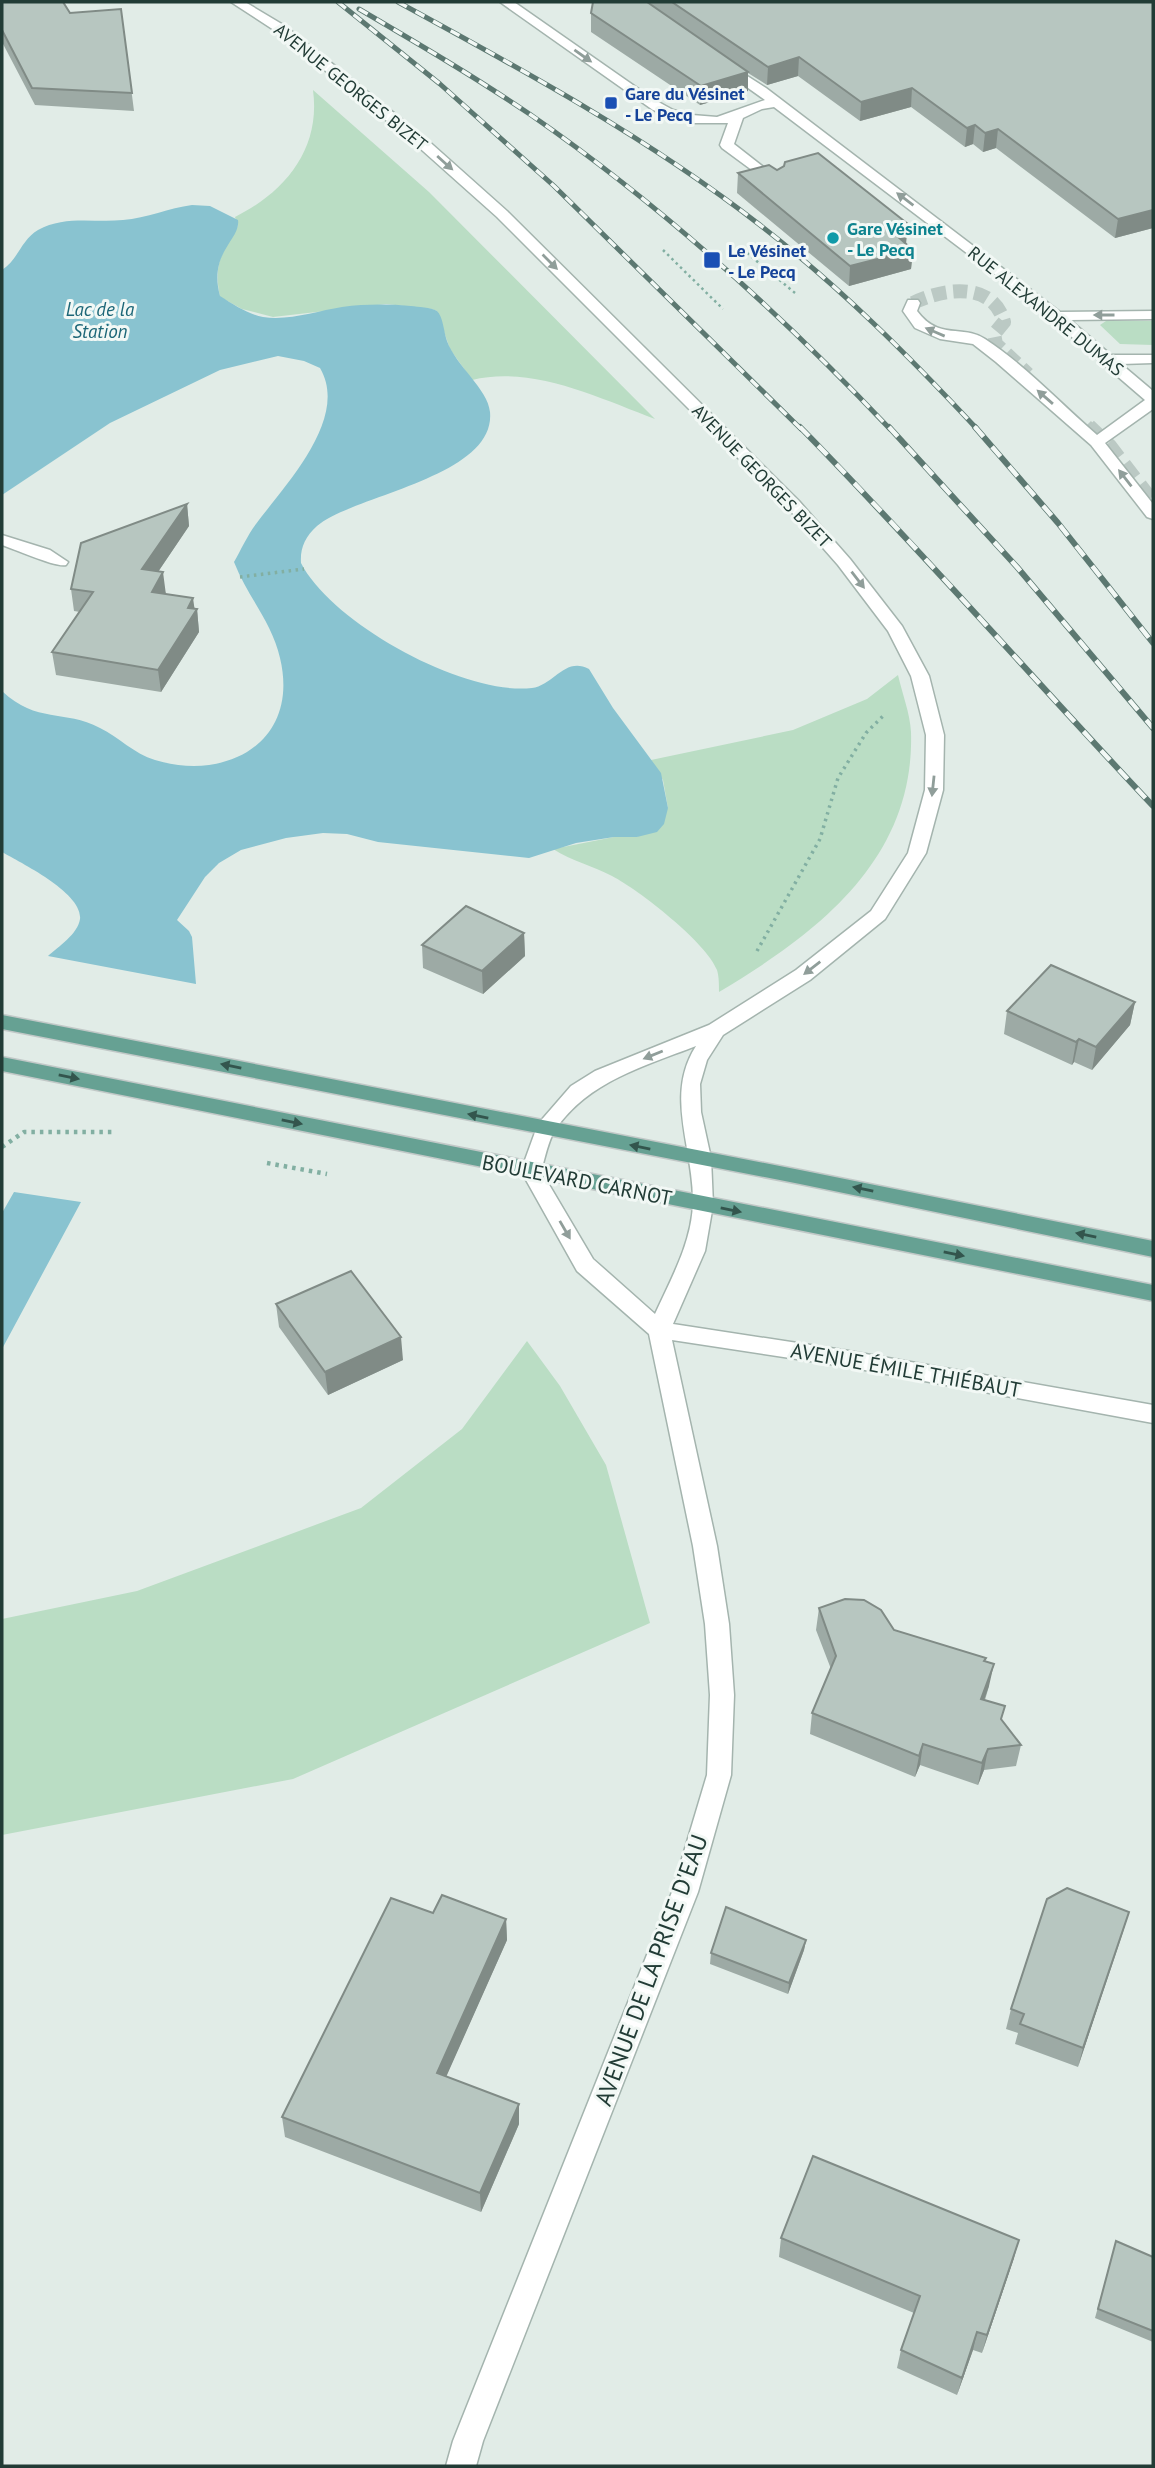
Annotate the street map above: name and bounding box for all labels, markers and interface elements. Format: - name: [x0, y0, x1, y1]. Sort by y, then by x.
- street label: AVENUE GEORGES BIZET: [270, 18, 432, 156]
- one-way arrow: [574, 49, 592, 63]
- place label: Gare du Vésinet - Le Pecq: [625, 82, 745, 126]
- marker: Gare du Vésinet - Le Pecq: [603, 95, 619, 111]
- one-way arrow: [436, 155, 453, 171]
- one-way arrow: [896, 192, 914, 207]
- place label: Gare Vésinet - Le Pecq: [847, 217, 943, 261]
- marker: Gare Vésinet - Le Pecq: [825, 230, 841, 246]
- place label: Le Vésinet - Le Pecq: [728, 239, 807, 283]
- street label: RUE ALEXANDRE DUMAS: [963, 241, 1129, 381]
- marker: Le Vésinet - Le Pecq: [702, 250, 722, 270]
- one-way arrow: [541, 253, 558, 269]
- water label: Lac de la Station: [66, 297, 135, 343]
- one-way arrow: [1093, 309, 1115, 321]
- one-way arrow: [925, 326, 946, 337]
- one-way arrow: [1036, 389, 1054, 405]
- street label: AVENUE GEORGES BIZET: [687, 399, 837, 553]
- one-way arrow: [1117, 470, 1132, 488]
- one-way arrow: [850, 570, 865, 588]
- one-way arrow: [927, 775, 938, 797]
- one-way arrow: [803, 961, 821, 976]
- one-way arrow: [642, 1050, 663, 1061]
- one-way arrow: [220, 1061, 242, 1072]
- one-way arrow: [58, 1072, 80, 1083]
- one-way arrow: [467, 1110, 489, 1121]
- one-way arrow: [281, 1116, 303, 1127]
- one-way arrow: [629, 1141, 651, 1152]
- street label: BOULEVARD CARNOT: [480, 1148, 675, 1212]
- one-way arrow: [852, 1184, 874, 1195]
- one-way arrow: [720, 1205, 742, 1216]
- one-way arrow: [559, 1220, 571, 1240]
- one-way arrow: [1075, 1229, 1097, 1240]
- one-way arrow: [943, 1248, 965, 1259]
- street label: AVENUE ÉMILE THIÉBAUT: [789, 1336, 1024, 1404]
- street label: AVENUE DE LA PRISE D'EAU: [587, 1830, 715, 2110]

